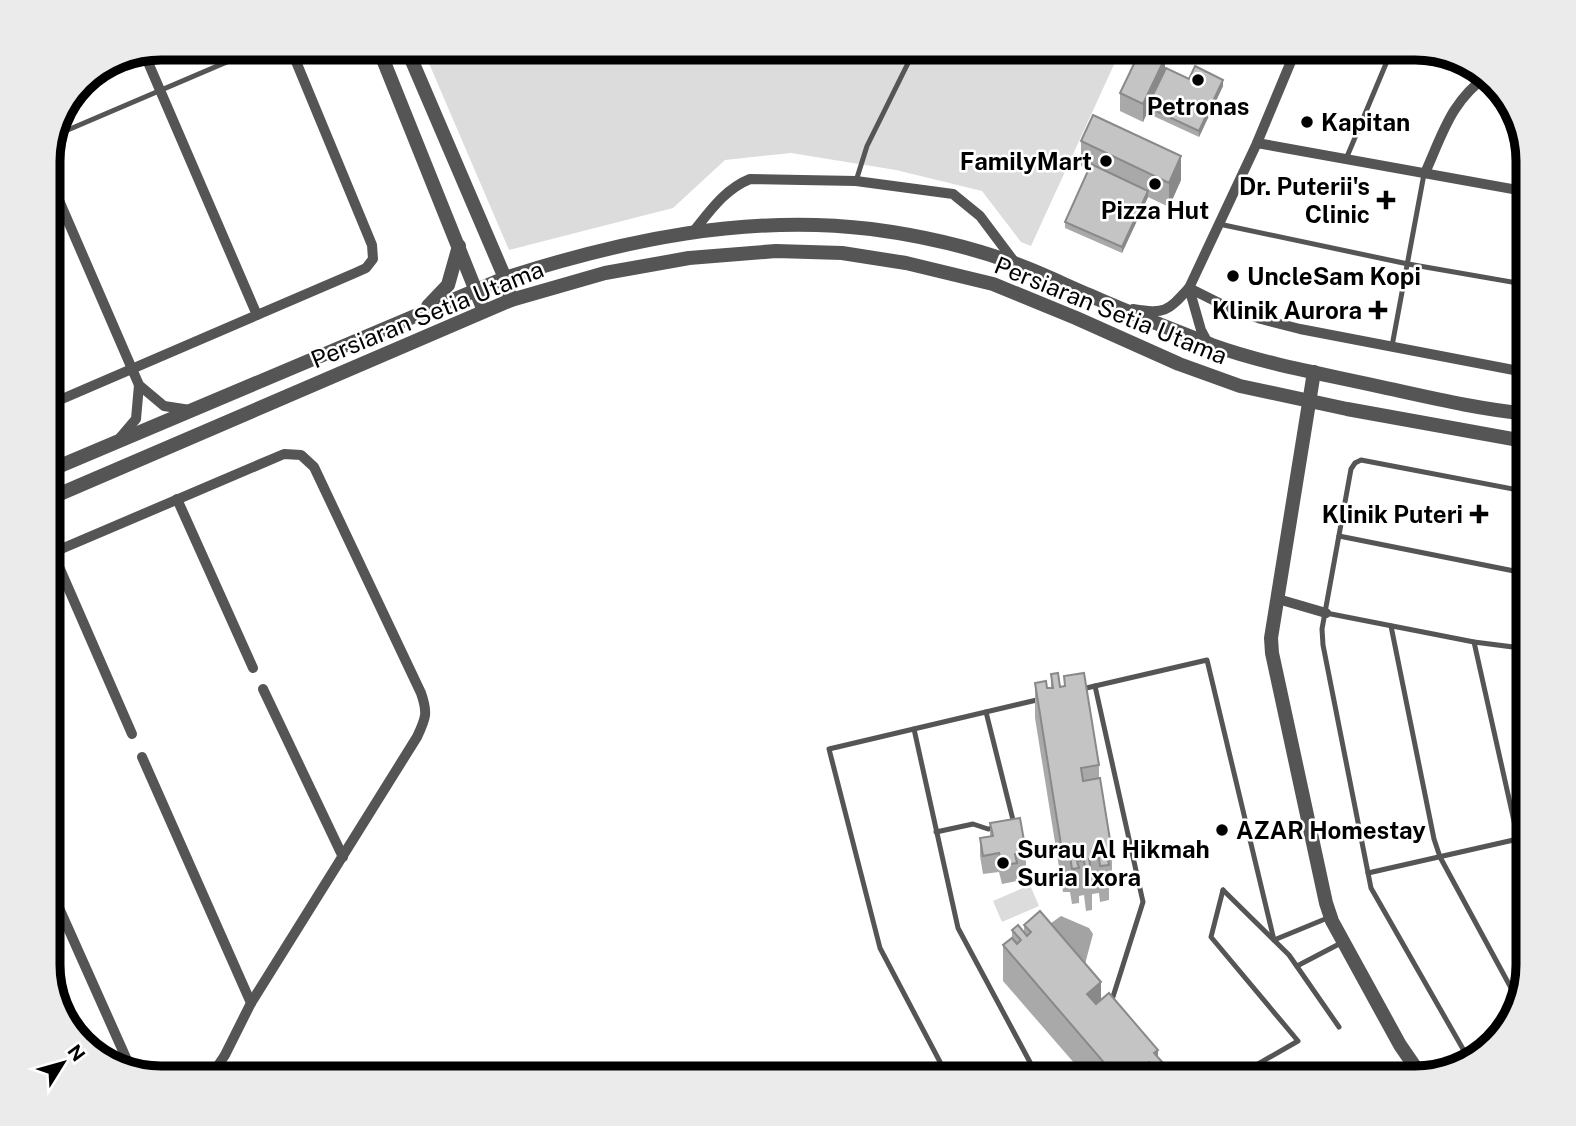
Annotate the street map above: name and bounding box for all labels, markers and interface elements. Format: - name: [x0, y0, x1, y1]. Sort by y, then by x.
- marker: Petronas: [1190, 72, 1206, 88]
- place label: Petronas: [1147, 92, 1249, 120]
- place label: Kapitan: [1321, 108, 1410, 136]
- marker: Kapitan: [1299, 114, 1315, 130]
- place label: FamilyMart: [960, 147, 1092, 175]
- marker: FamilyMart: [1098, 153, 1114, 169]
- place label: Dr. Puterii's Clinic: [1239, 172, 1370, 228]
- marker: Pizza Hut: [1147, 176, 1163, 192]
- marker: Dr. Puterii's Clinic: [1376, 190, 1396, 210]
- place label: Pizza Hut: [1101, 196, 1209, 224]
- street label: Persiaran Setia Utama: [991, 250, 1231, 370]
- street label: Persiaran Setia Utama: [307, 254, 547, 374]
- place label: UncleSam Kopi: [1247, 262, 1421, 290]
- marker: UncleSam Kopi: [1225, 268, 1241, 284]
- place label: Klinik Aurora: [1212, 296, 1362, 324]
- marker: Klinik Aurora: [1368, 300, 1388, 320]
- place label: Klinik Puteri: [1322, 500, 1463, 528]
- marker: Klinik Puteri: [1469, 504, 1489, 524]
- place label: AZAR Homestay: [1236, 816, 1426, 844]
- marker: AZAR Homestay: [1214, 822, 1230, 838]
- place label: Surau Al Hikmah Suria Ixora: [1017, 835, 1210, 891]
- marker: Surau Al Hikmah Suria Ixora: [995, 855, 1011, 871]
- north arrow: [28, 1028, 98, 1098]
- text: N: [63, 1040, 90, 1065]

